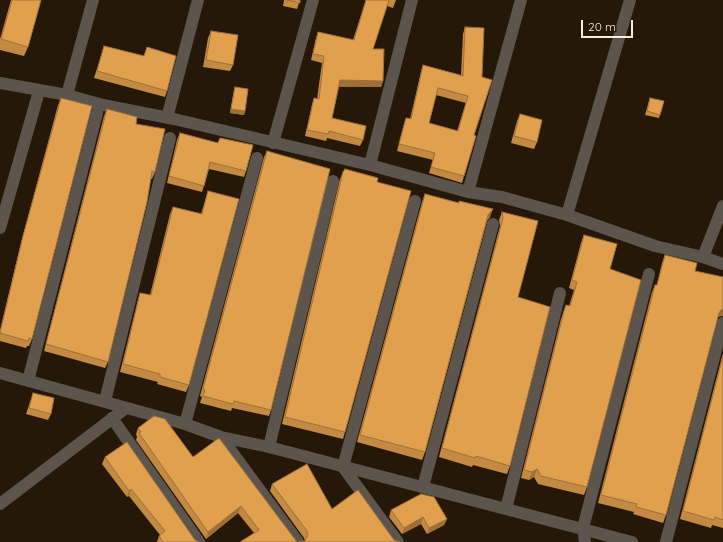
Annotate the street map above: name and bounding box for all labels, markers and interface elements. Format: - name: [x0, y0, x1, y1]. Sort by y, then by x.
- scale bar: [583, 12, 635, 38]
- text: 20 m: [588, 19, 616, 34]

